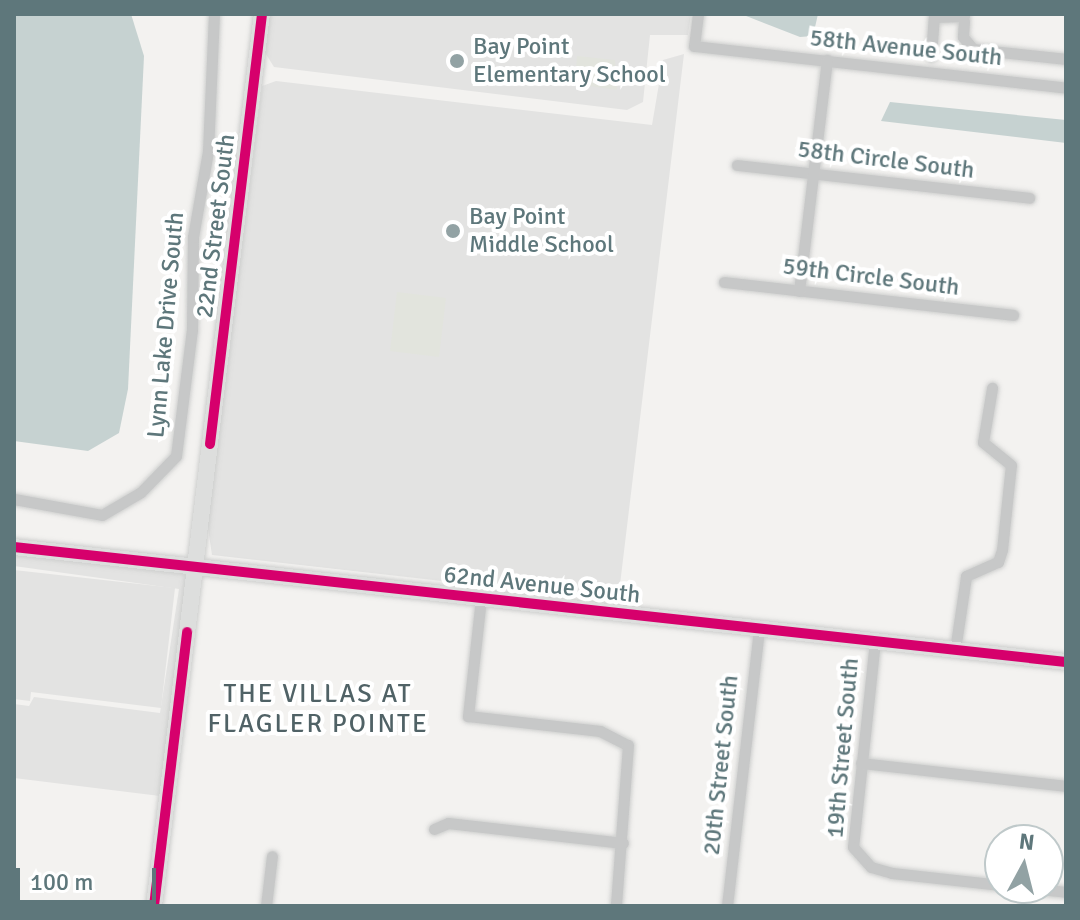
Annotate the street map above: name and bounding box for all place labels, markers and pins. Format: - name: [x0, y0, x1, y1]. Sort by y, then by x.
- place label: Bay Point Elementary School: [473, 33, 666, 89]
- marker: Bay Point Elementary School: [448, 52, 466, 70]
- place label: Bay Point Middle School: [469, 203, 614, 259]
- marker: Bay Point Middle School: [444, 222, 462, 240]

